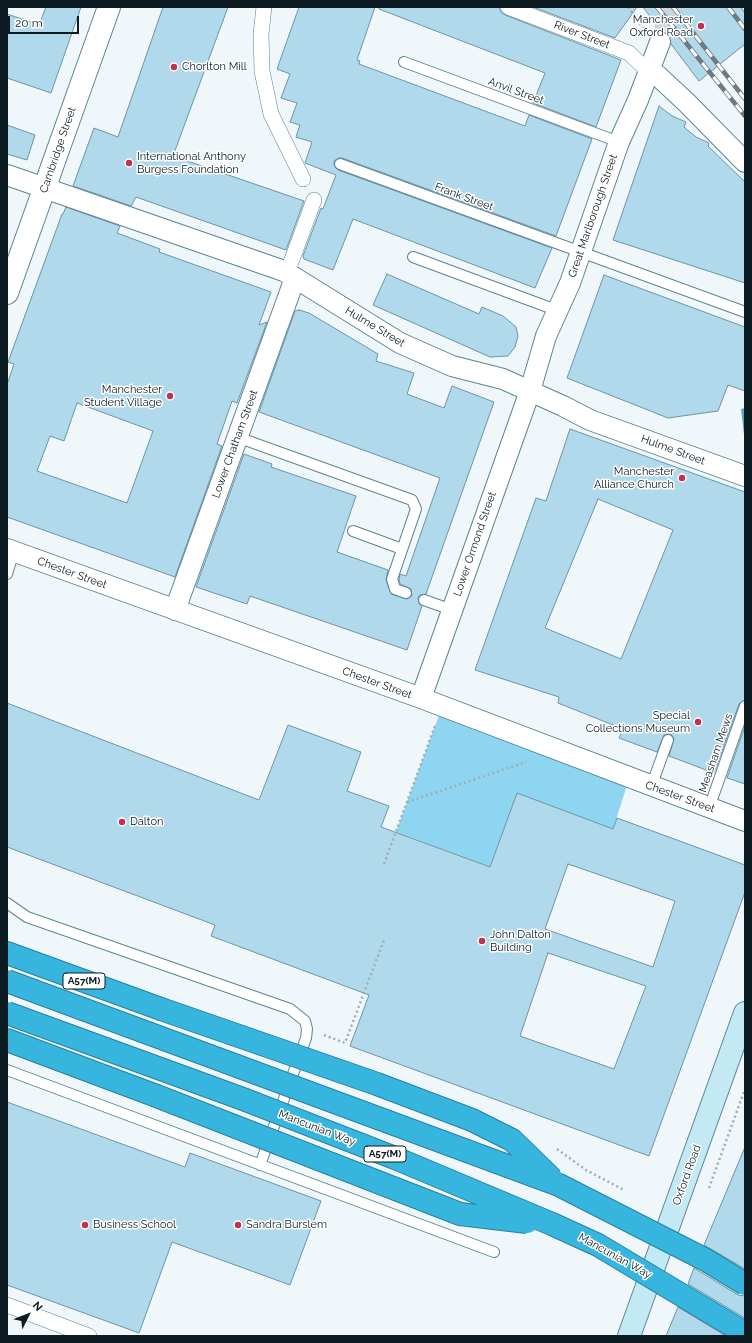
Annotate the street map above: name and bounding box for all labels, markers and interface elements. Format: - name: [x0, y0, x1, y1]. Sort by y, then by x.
- scale bar: [10, 8, 81, 34]
- place label: Manchester Oxford Road: [630, 13, 693, 39]
- text: 20 m: [15, 16, 43, 30]
- street label: River Street: [552, 18, 612, 52]
- marker: Manchester Oxford Road: [696, 21, 706, 31]
- place label: Chorlton Mill: [182, 60, 247, 74]
- marker: Chorlton Mill: [169, 62, 179, 72]
- street label: Anvil Street: [486, 75, 546, 107]
- street label: Cambridge Street: [37, 105, 79, 195]
- place label: International Anthony Burgess Foundation: [137, 150, 246, 176]
- street label: Great Marlborough Street: [566, 153, 620, 279]
- marker: International Anthony Burgess Foundation: [124, 158, 134, 168]
- street label: Frank Street: [433, 180, 495, 214]
- street label: Hulme Street: [343, 304, 407, 350]
- place label: Manchester Student Village: [84, 383, 162, 409]
- street label: Lower Chatham Street: [209, 388, 261, 500]
- marker: Manchester Student Village: [165, 391, 175, 401]
- street label: Hulme Street: [639, 432, 707, 468]
- place label: Manchester Alliance Church: [594, 465, 674, 491]
- marker: Manchester Alliance Church: [677, 473, 687, 483]
- street label: Lower Ormond Street: [451, 490, 499, 598]
- street label: Chester Street: [35, 554, 109, 592]
- street label: Chester Street: [340, 664, 414, 702]
- place label: Special Collections Museum: [586, 709, 690, 735]
- street label: Measham Mews: [696, 712, 736, 794]
- marker: Special Collections Museum: [693, 717, 703, 727]
- street label: Chester Street: [643, 778, 717, 816]
- place label: Dalton: [130, 815, 163, 829]
- marker: Dalton: [117, 817, 127, 827]
- place label: John Dalton Building: [490, 928, 551, 954]
- marker: John Dalton Building: [477, 936, 487, 946]
- road number: A57(M): [63, 973, 105, 989]
- street label: Mancunian Way: [277, 1107, 357, 1149]
- street label: Oxford Road: [670, 1143, 704, 1207]
- road number: A57(M): [364, 1146, 406, 1162]
- place label: Business School: [93, 1218, 176, 1232]
- place label: Sandra Burslem: [246, 1218, 327, 1232]
- marker: Business School: [80, 1220, 90, 1230]
- marker: Sandra Burslem: [233, 1220, 243, 1230]
- street label: Mancunian Way: [576, 1231, 654, 1281]
- north arrow: [8, 1295, 48, 1335]
- text: N: [30, 1299, 45, 1314]

